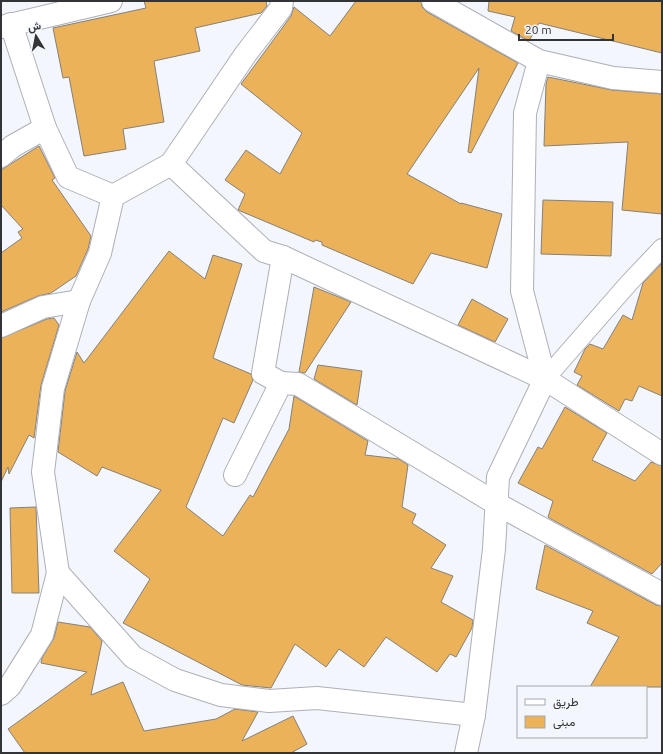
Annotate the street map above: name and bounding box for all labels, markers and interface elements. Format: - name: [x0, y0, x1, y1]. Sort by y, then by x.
- north arrow: [16, 16, 56, 56]
- scale bar: [519, 16, 613, 42]
- text: ش: [27, 19, 42, 34]
- text: 20 m: [525, 23, 552, 36]
- legend: [517, 686, 647, 738]
- text: طريق: [553, 695, 579, 710]
- text: مبنى: [553, 715, 575, 730]

